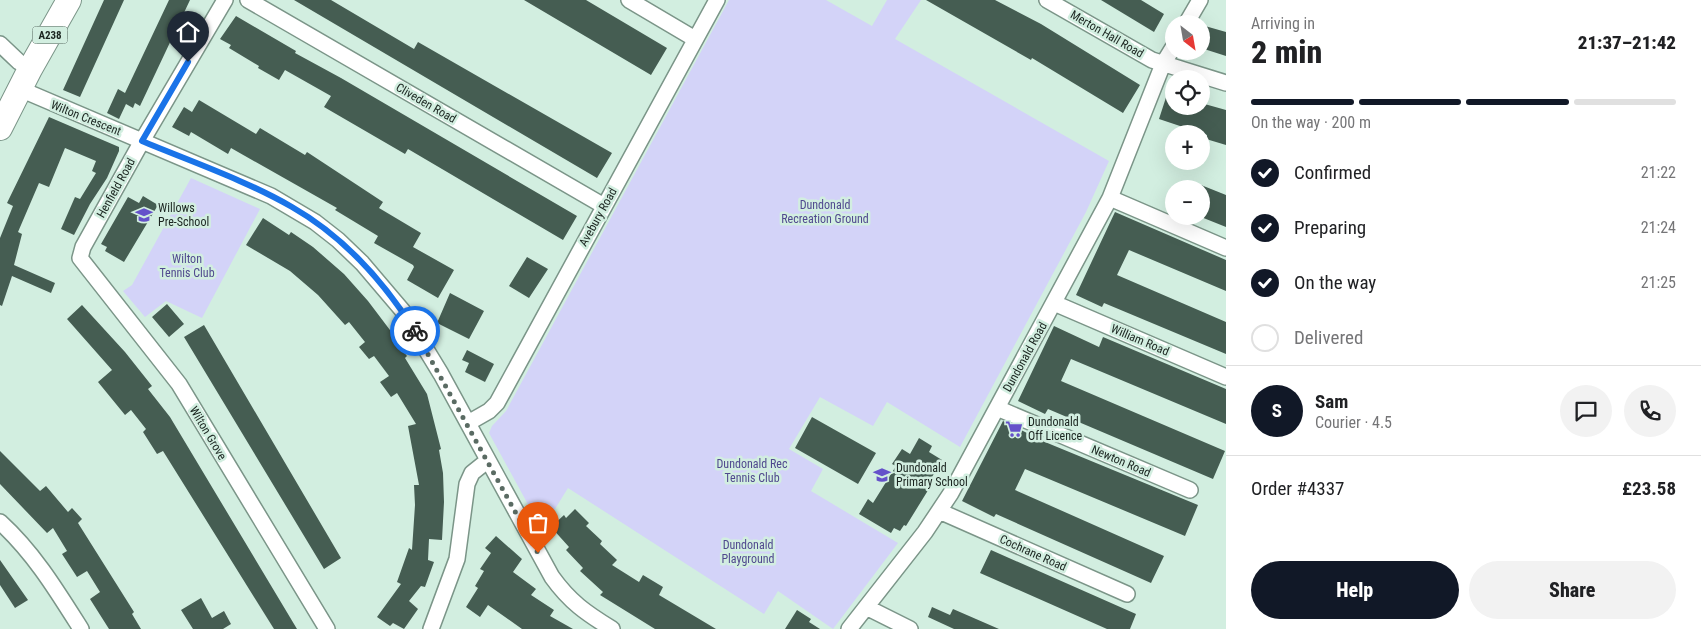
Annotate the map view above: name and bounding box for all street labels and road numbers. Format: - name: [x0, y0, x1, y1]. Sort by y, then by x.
- street label: Merton Hall Road: [1068, 7, 1146, 61]
- road number: A238: [32, 26, 68, 44]
- street label: Cliveden Road: [393, 80, 459, 126]
- street label: Wilton Crescent: [49, 98, 124, 139]
- street label: Henfield Road: [94, 156, 138, 220]
- street label: Avebury Road: [576, 185, 620, 249]
- street label: Dundonald Road: [1000, 320, 1050, 394]
- street label: William Road: [1109, 321, 1171, 359]
- street label: Wilton Grove: [187, 404, 230, 463]
- street label: Newton Road: [1089, 442, 1153, 480]
- street label: Cochrane Road: [997, 532, 1069, 574]

